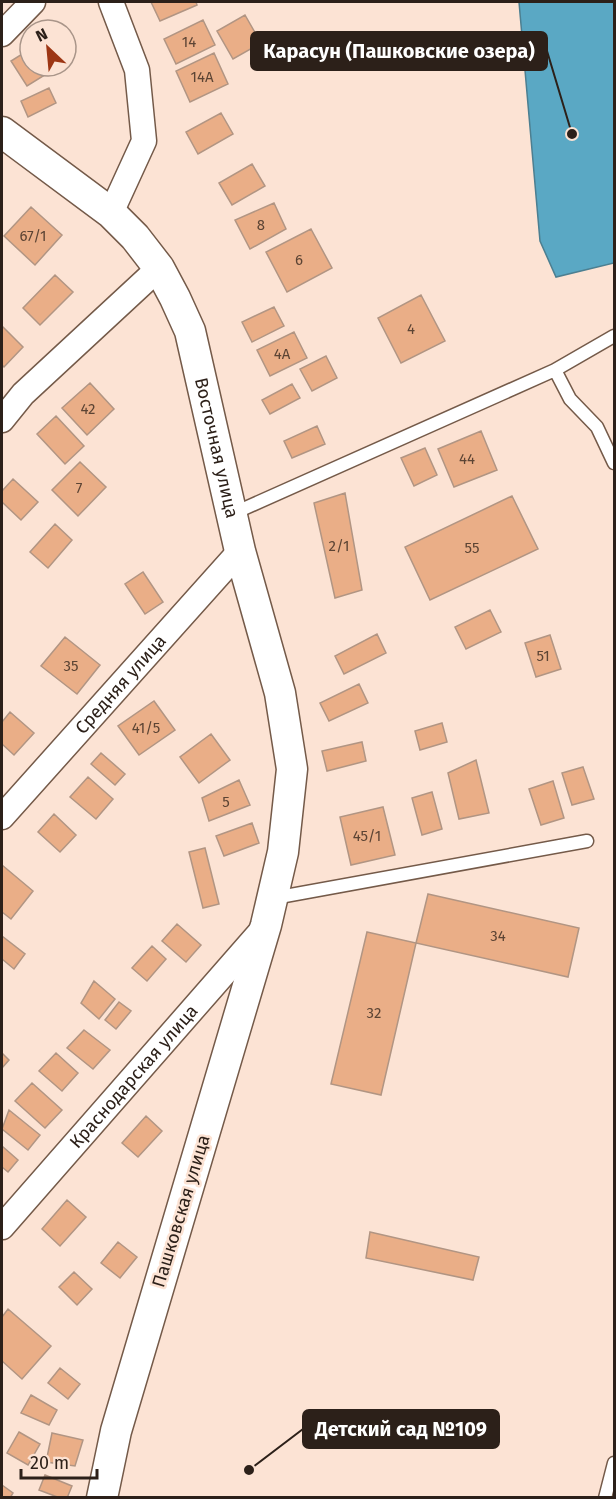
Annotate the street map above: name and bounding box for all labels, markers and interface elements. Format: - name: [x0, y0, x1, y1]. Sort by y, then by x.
- north arrow: [18, 18, 78, 78]
- text: N: [33, 24, 51, 46]
- callout: Карасун (Пашковские озера): [251, 32, 547, 70]
- house number: 14: [182, 33, 196, 51]
- text: Карасун (Пашковские озера): [263, 39, 535, 63]
- house number: 14А: [190, 68, 214, 86]
- house number: 8: [257, 216, 265, 234]
- house number: 67/1: [19, 227, 47, 245]
- house number: 6: [295, 251, 303, 269]
- house number: 4: [407, 320, 415, 338]
- house number: 4А: [274, 345, 291, 363]
- street label: Восточная улица: [190, 375, 243, 520]
- house number: 42: [80, 400, 96, 418]
- house number: 44: [459, 450, 475, 468]
- house number: 7: [76, 479, 83, 497]
- house number: 2/1: [329, 537, 349, 555]
- house number: 55: [465, 539, 479, 557]
- street label: Средняя улица: [70, 630, 171, 739]
- house number: 51: [536, 647, 550, 665]
- house number: 35: [63, 657, 79, 675]
- house number: 41/5: [132, 719, 160, 737]
- house number: 5: [222, 793, 230, 811]
- house number: 45/1: [353, 827, 381, 845]
- house number: 34: [490, 927, 506, 945]
- street label: Краснодарская улица: [65, 1000, 202, 1153]
- house number: 32: [367, 1004, 381, 1022]
- street label: Пашковская улица: [147, 1132, 215, 1290]
- callout: Детский сад №109: [303, 1410, 499, 1448]
- text: Детский сад №109: [314, 1417, 487, 1441]
- scale bar: [21, 1442, 98, 1480]
- text: 20 m: [30, 1452, 69, 1474]

